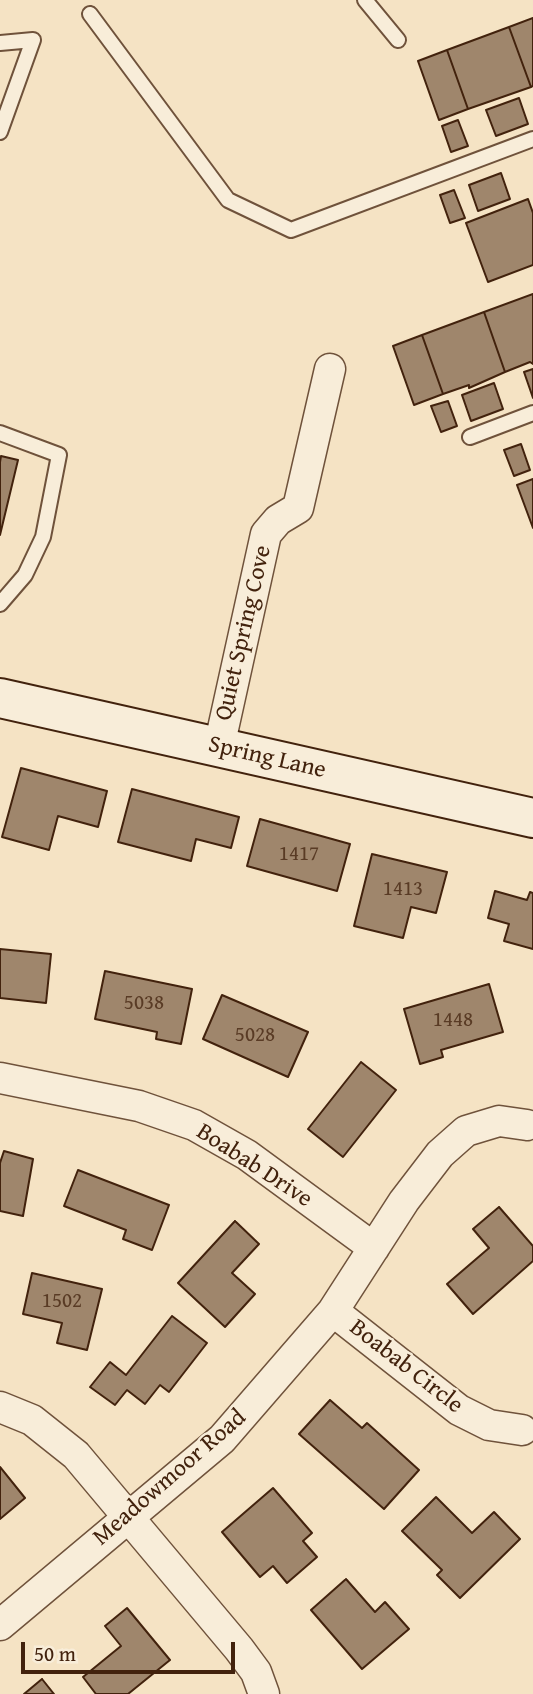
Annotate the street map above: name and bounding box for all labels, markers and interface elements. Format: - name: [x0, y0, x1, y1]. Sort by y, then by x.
- street label: Quiet Spring Cove: [210, 543, 278, 723]
- street label: Spring Lane: [205, 730, 329, 786]
- house number: 1417: [279, 842, 319, 868]
- house number: 1413: [383, 877, 423, 903]
- house number: 5038: [124, 991, 164, 1017]
- house number: 1448: [433, 1008, 473, 1034]
- house number: 5028: [235, 1023, 275, 1049]
- street label: Boabab Drive: [191, 1118, 317, 1214]
- house number: 1502: [42, 1289, 82, 1315]
- street label: Boabab Circle: [343, 1314, 469, 1420]
- street label: Meadowmoor Road: [88, 1404, 252, 1552]
- scale bar: [24, 1628, 238, 1672]
- text: 50 m: [34, 1638, 76, 1669]

